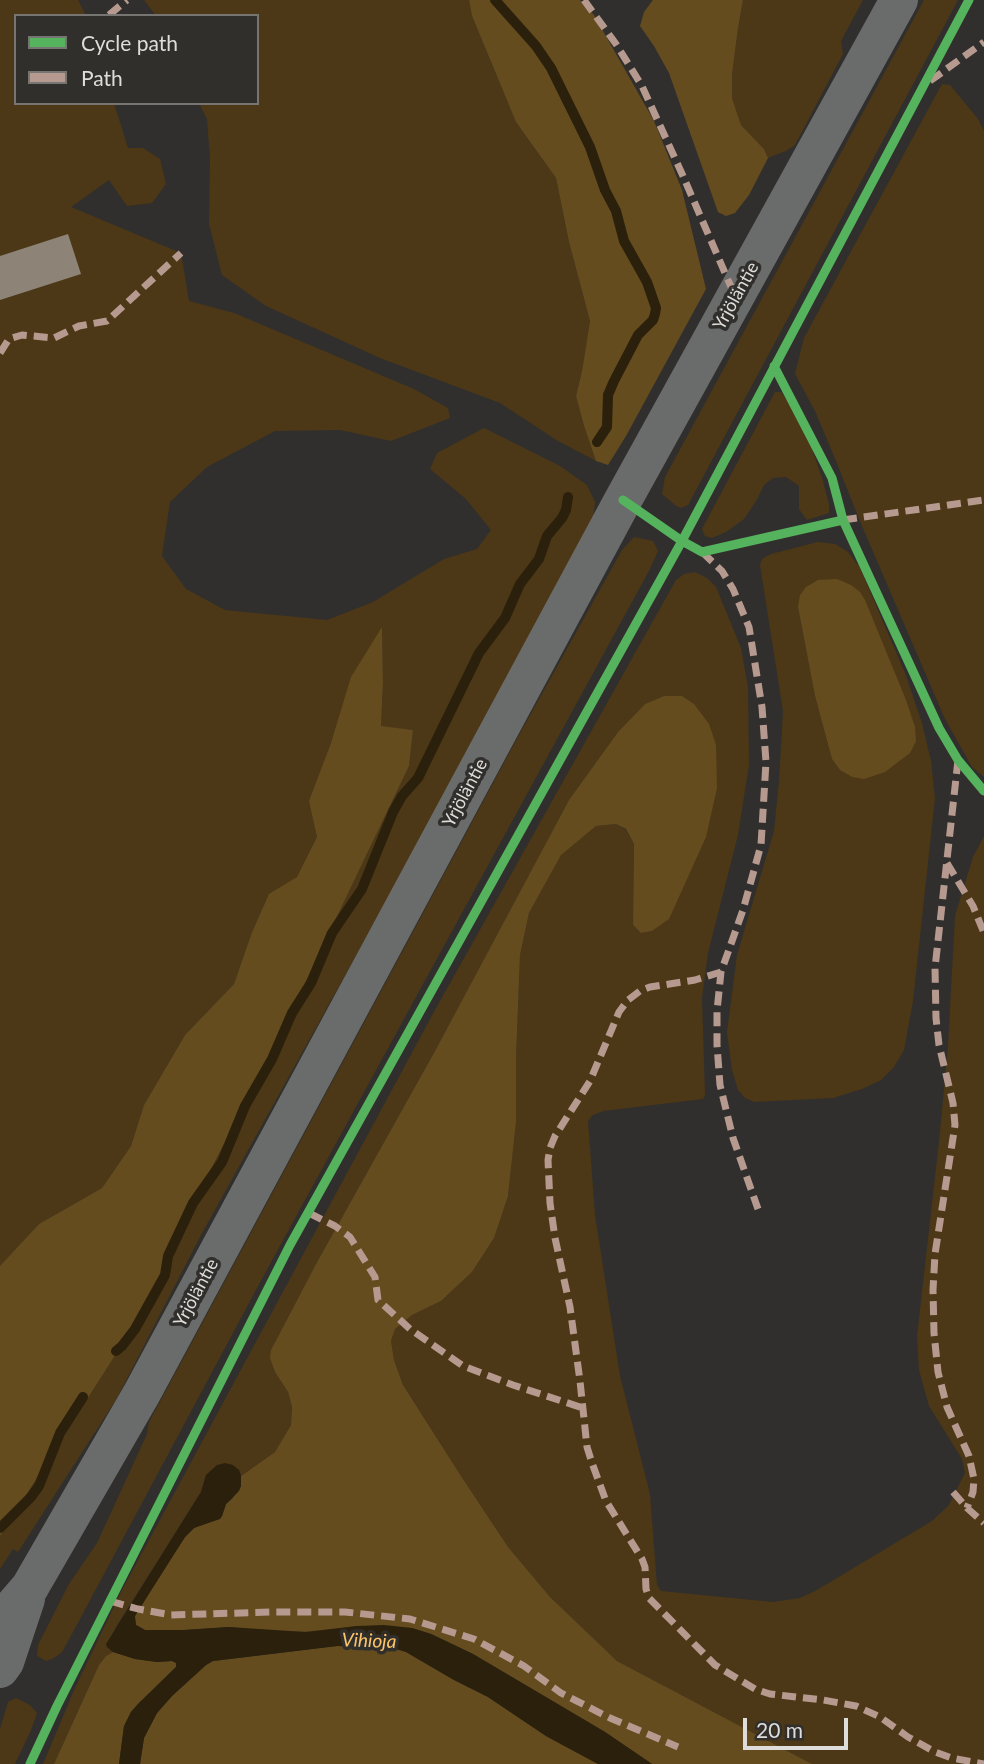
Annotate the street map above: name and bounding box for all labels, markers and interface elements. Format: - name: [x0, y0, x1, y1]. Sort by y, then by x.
- legend: [14, 14, 259, 105]
- text: Cycle path: [81, 30, 178, 55]
- text: Path: [81, 65, 123, 90]
- street label: Yrjöläntie: [708, 258, 764, 334]
- street label: Yrjöläntie: [438, 755, 492, 831]
- street label: Yrjöläntie: [169, 1255, 223, 1331]
- water label: Vihioja: [341, 1629, 397, 1653]
- scale bar: [746, 1704, 851, 1748]
- text: 20 m: [756, 1717, 803, 1742]

